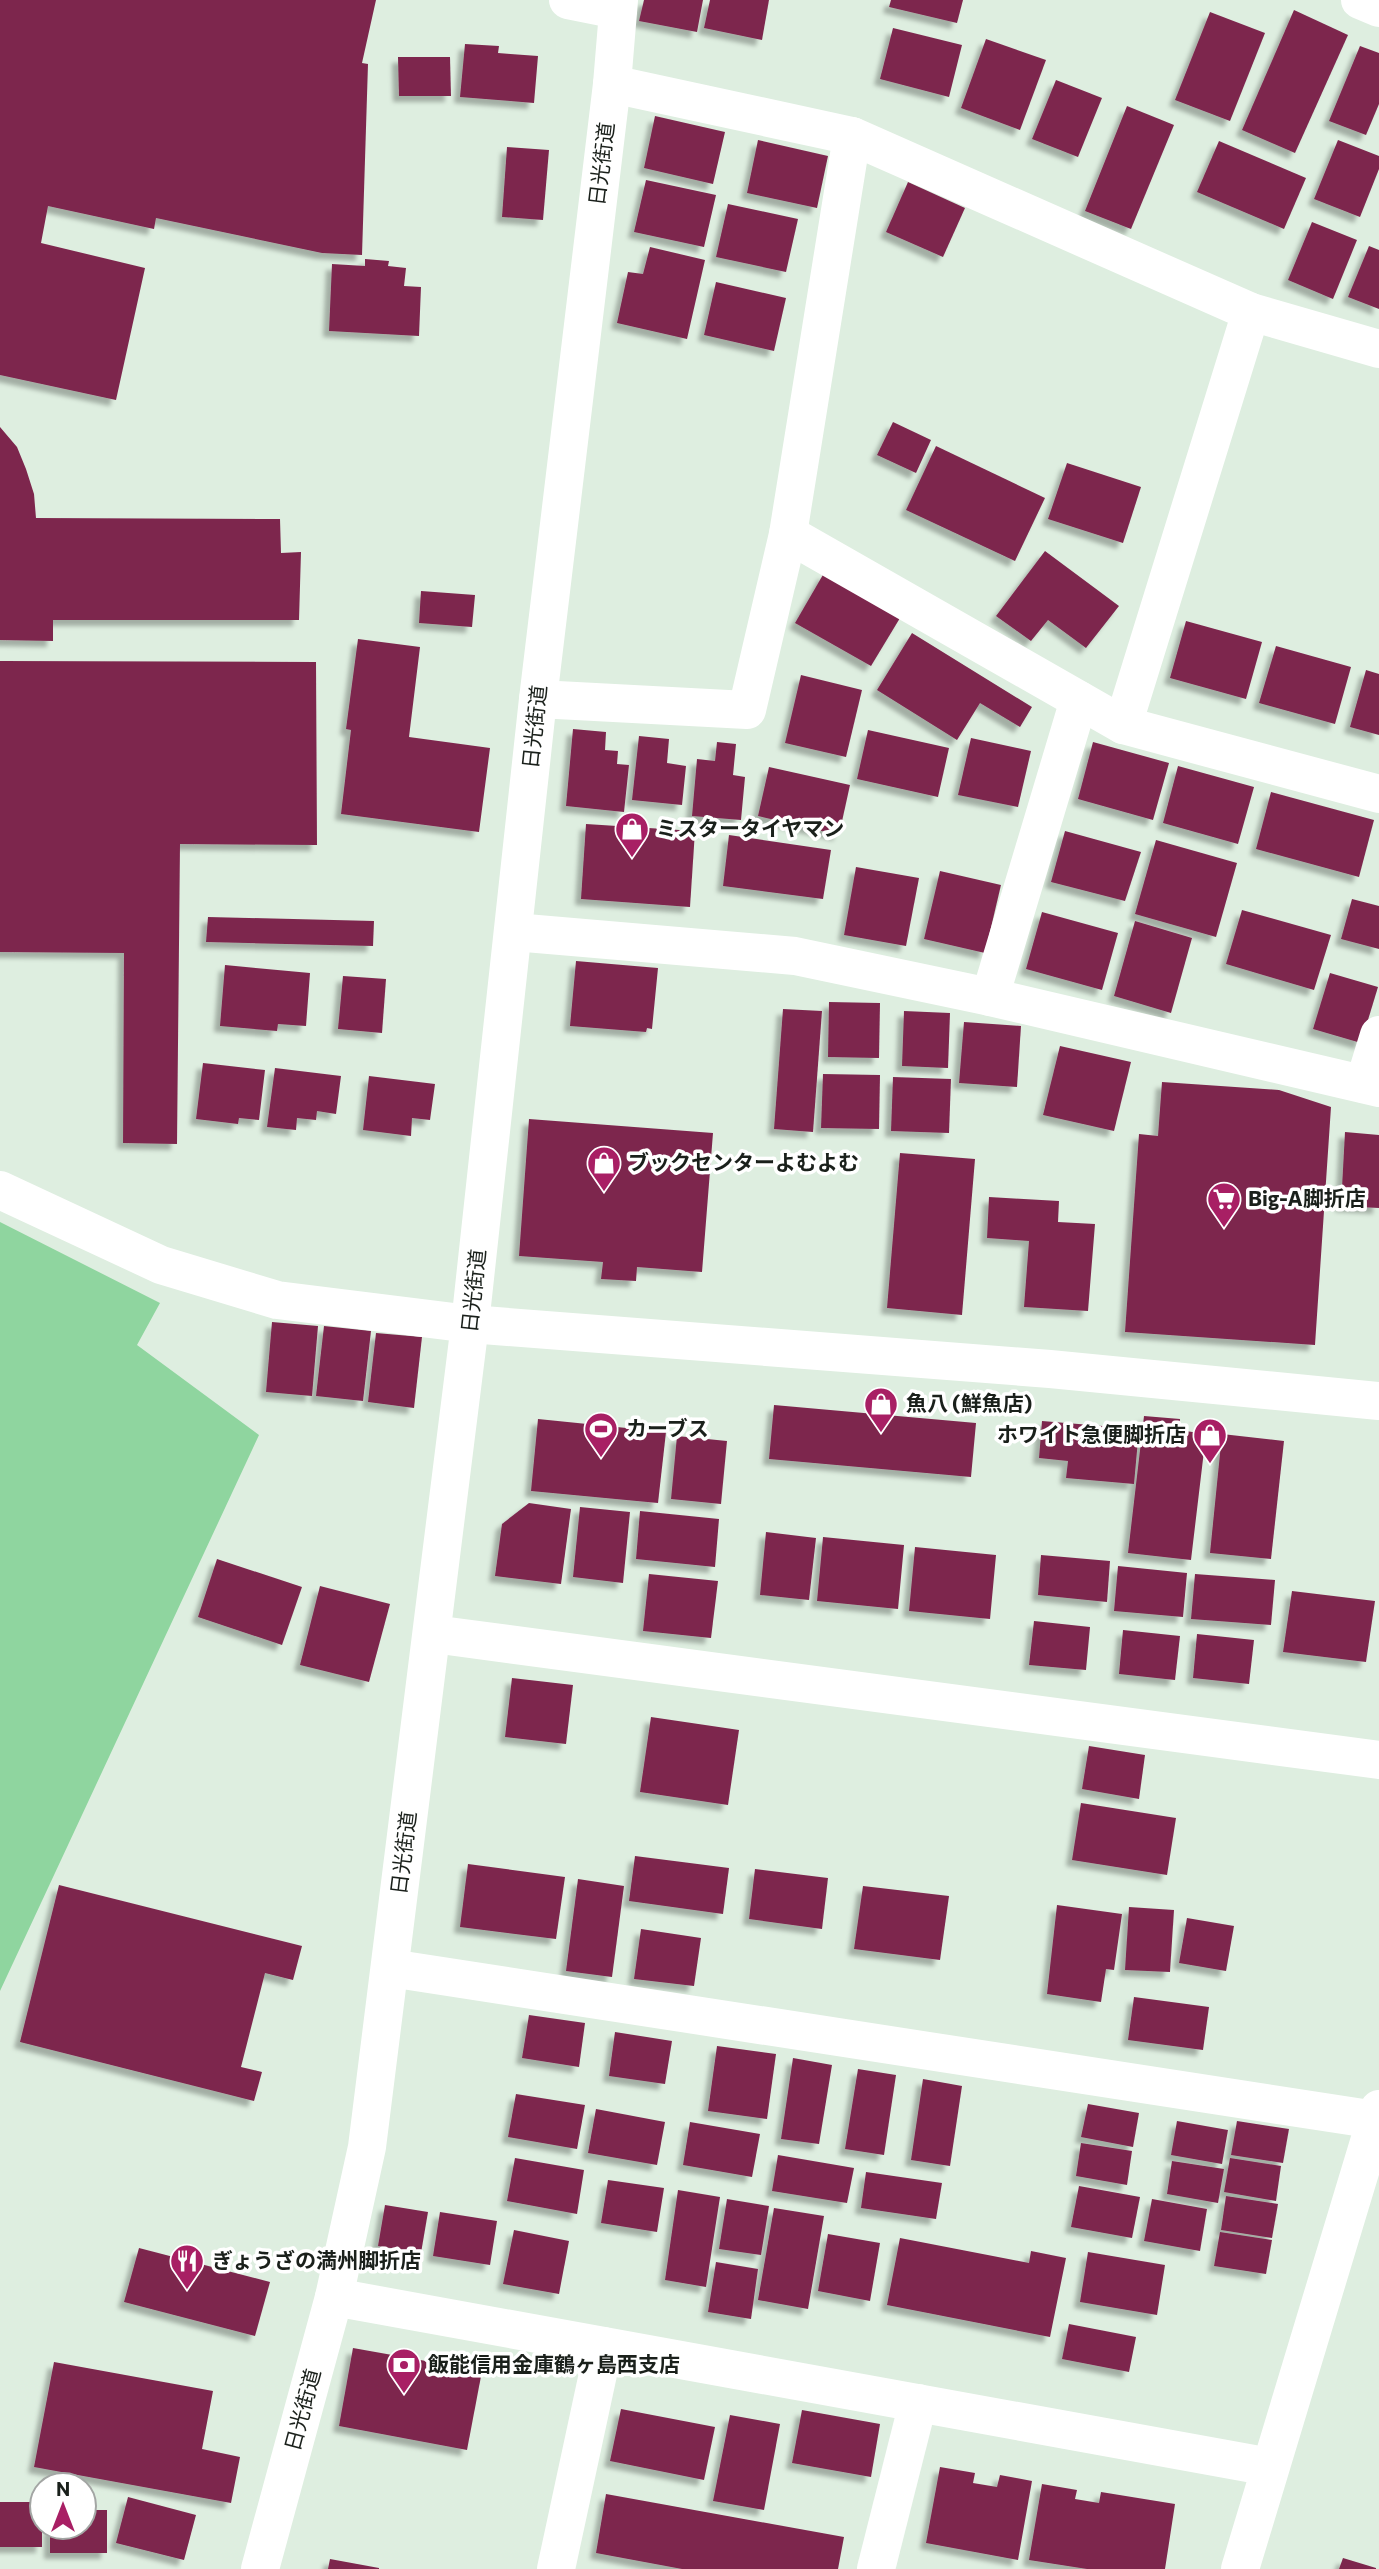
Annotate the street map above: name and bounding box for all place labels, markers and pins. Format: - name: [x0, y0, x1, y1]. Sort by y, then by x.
- shop icon: ミスタータイヤマン: [613, 810, 651, 859]
- place label: ミスタータイヤマン: [656, 815, 844, 840]
- shop icon: ブックセンターよむよむ: [585, 1144, 623, 1193]
- place label: ブックセンターよむよむ: [628, 1149, 859, 1174]
- supermarket icon: Big-A脚折店: [1205, 1180, 1243, 1229]
- place label: Big-A脚折店: [1248, 1185, 1366, 1210]
- shop icon: 魚八 (鮮魚店): [862, 1385, 900, 1434]
- place label: 魚八 (鮮魚店): [906, 1390, 1032, 1415]
- sports icon: カーブス: [582, 1410, 620, 1459]
- place label: カーブス: [626, 1415, 709, 1440]
- shop icon: ホワイト急便脚折店: [1191, 1416, 1229, 1465]
- place label: ホワイト急便脚折店: [997, 1421, 1186, 1446]
- restaurant icon: ぎょうざの満州脚折店: [168, 2242, 206, 2291]
- place label: ぎょうざの満州脚折店: [212, 2247, 421, 2272]
- bank icon: 飯能信用金庫鶴ヶ島西支店: [385, 2346, 423, 2395]
- place label: 飯能信用金庫鶴ヶ島西支店: [427, 2351, 680, 2376]

